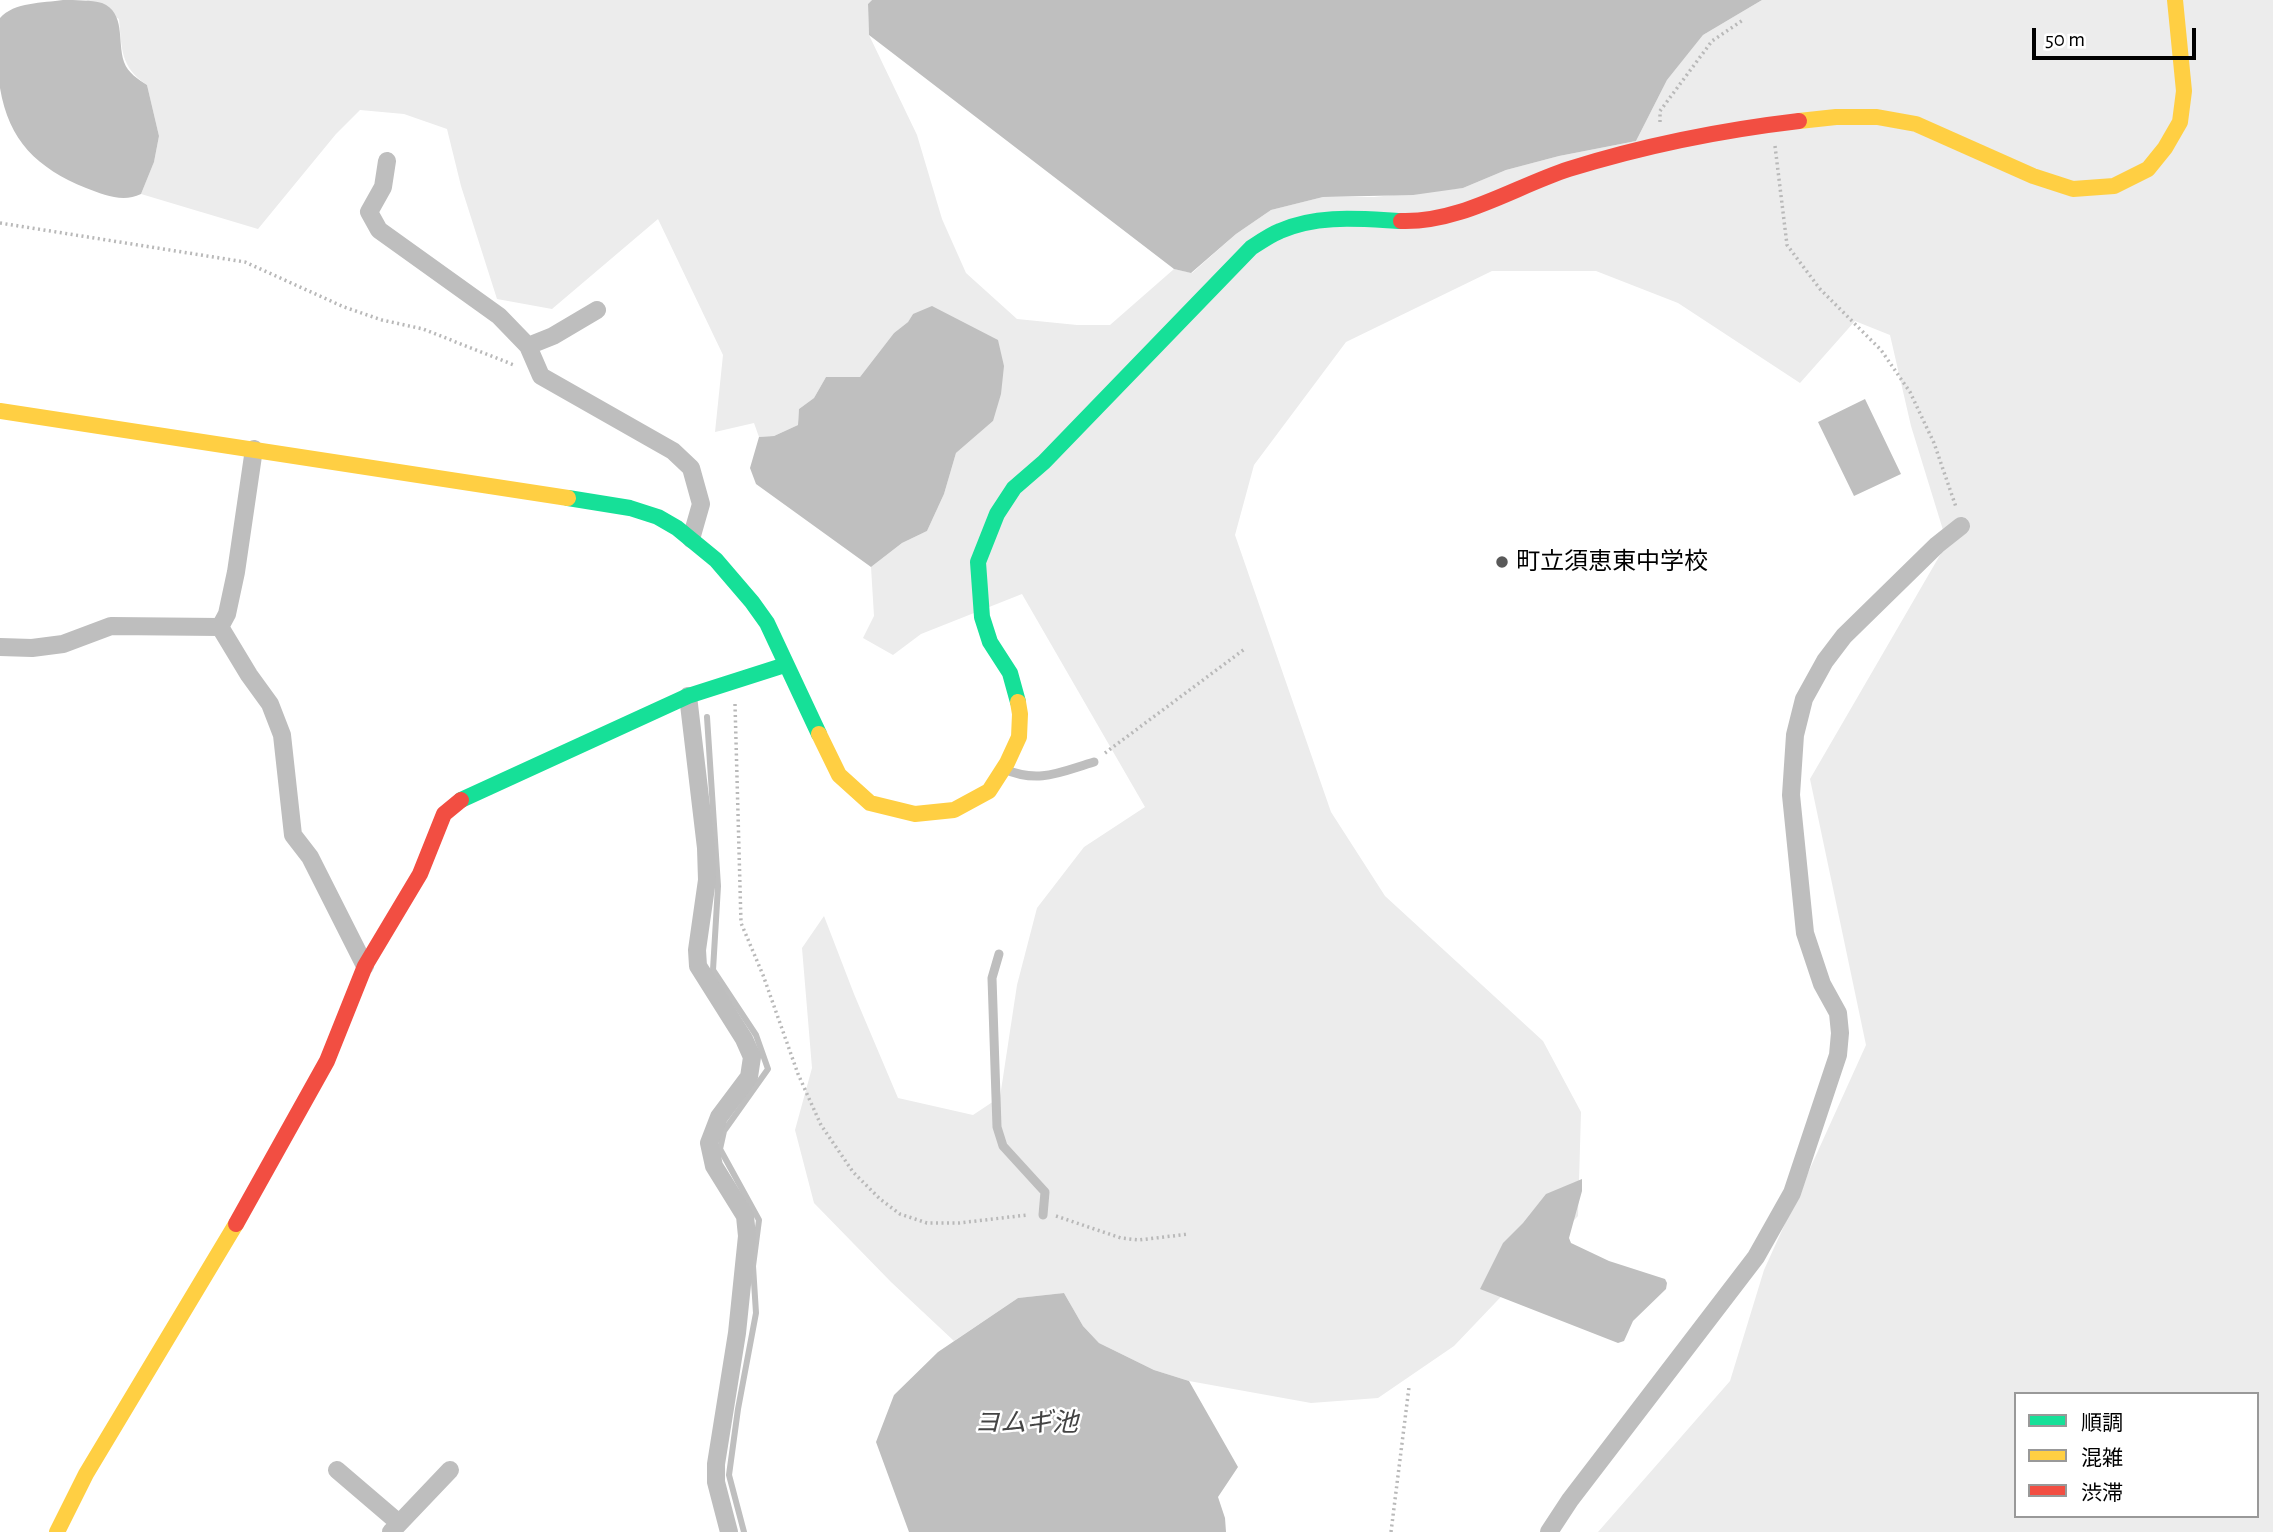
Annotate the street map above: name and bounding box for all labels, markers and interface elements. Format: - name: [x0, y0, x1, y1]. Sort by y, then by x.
- scale bar: [2035, 14, 2200, 58]
- text: 50 m: [2045, 29, 2085, 50]
- place label: 町立須恵東中学校: [1516, 548, 1708, 576]
- marker: 町立須恵東中学校: [1494, 554, 1510, 570]
- legend: [2014, 1392, 2259, 1518]
- water label: ヨムギ池: [974, 1407, 1078, 1439]
- text: 順調: [2081, 1413, 2123, 1434]
- text: 混雑: [2081, 1448, 2123, 1469]
- text: 渋滞: [2081, 1483, 2123, 1504]

